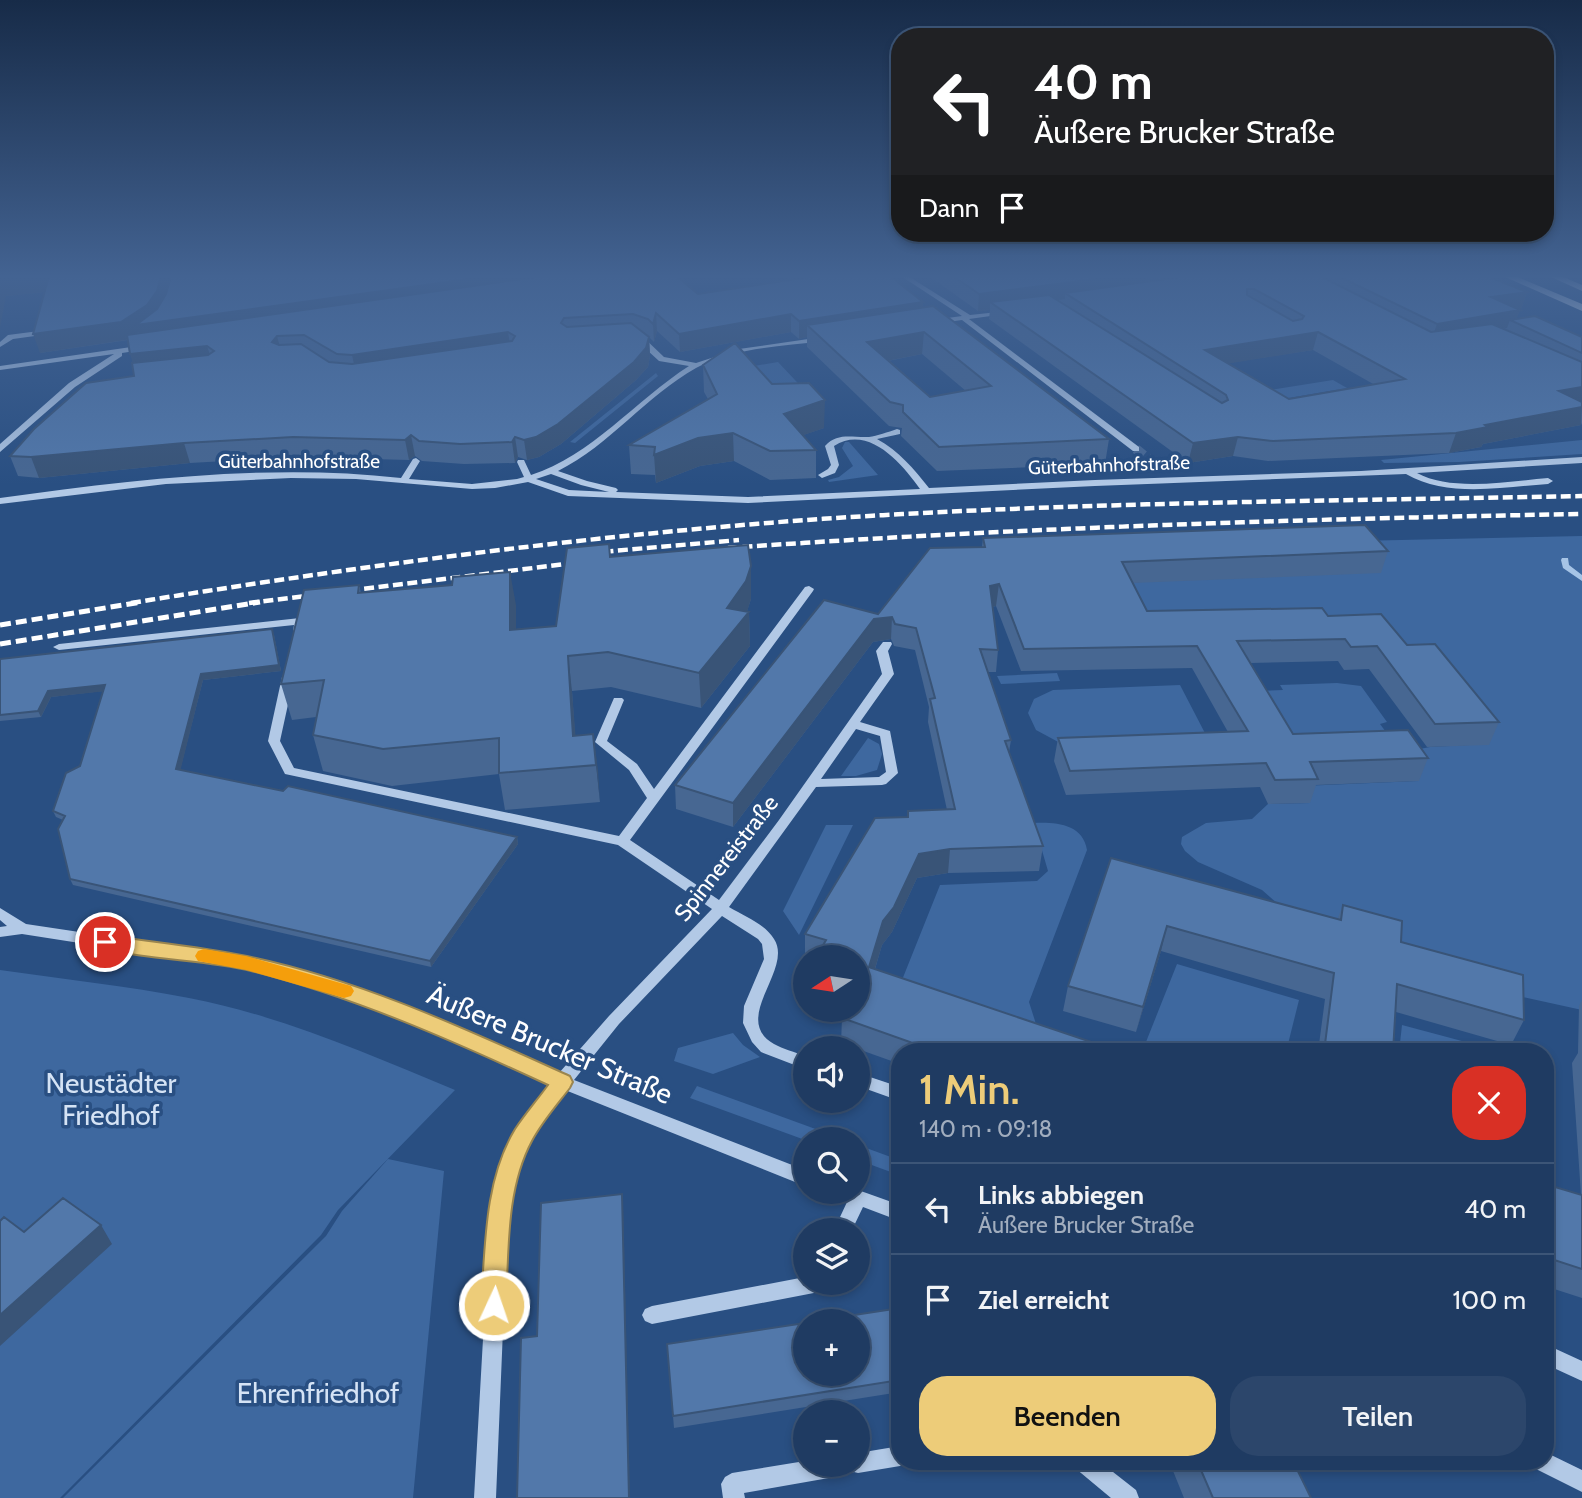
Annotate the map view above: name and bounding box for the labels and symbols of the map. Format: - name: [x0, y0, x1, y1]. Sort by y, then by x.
- street label: Güterbahnhofstraße: [218, 450, 380, 473]
- street label: Güterbahnhofstraße: [1028, 451, 1191, 479]
- street label: Spinnereistraße: [668, 789, 784, 927]
- pin: [75, 912, 135, 972]
- north arrow: [793, 945, 870, 1022]
- street label: Äußere Brucker Straße: [422, 977, 678, 1111]
- park label: Neustädter Friedhof: [46, 1066, 177, 1132]
- position arrow: [457, 1268, 531, 1342]
- park label: Ehrenfriedhof: [237, 1376, 399, 1410]

